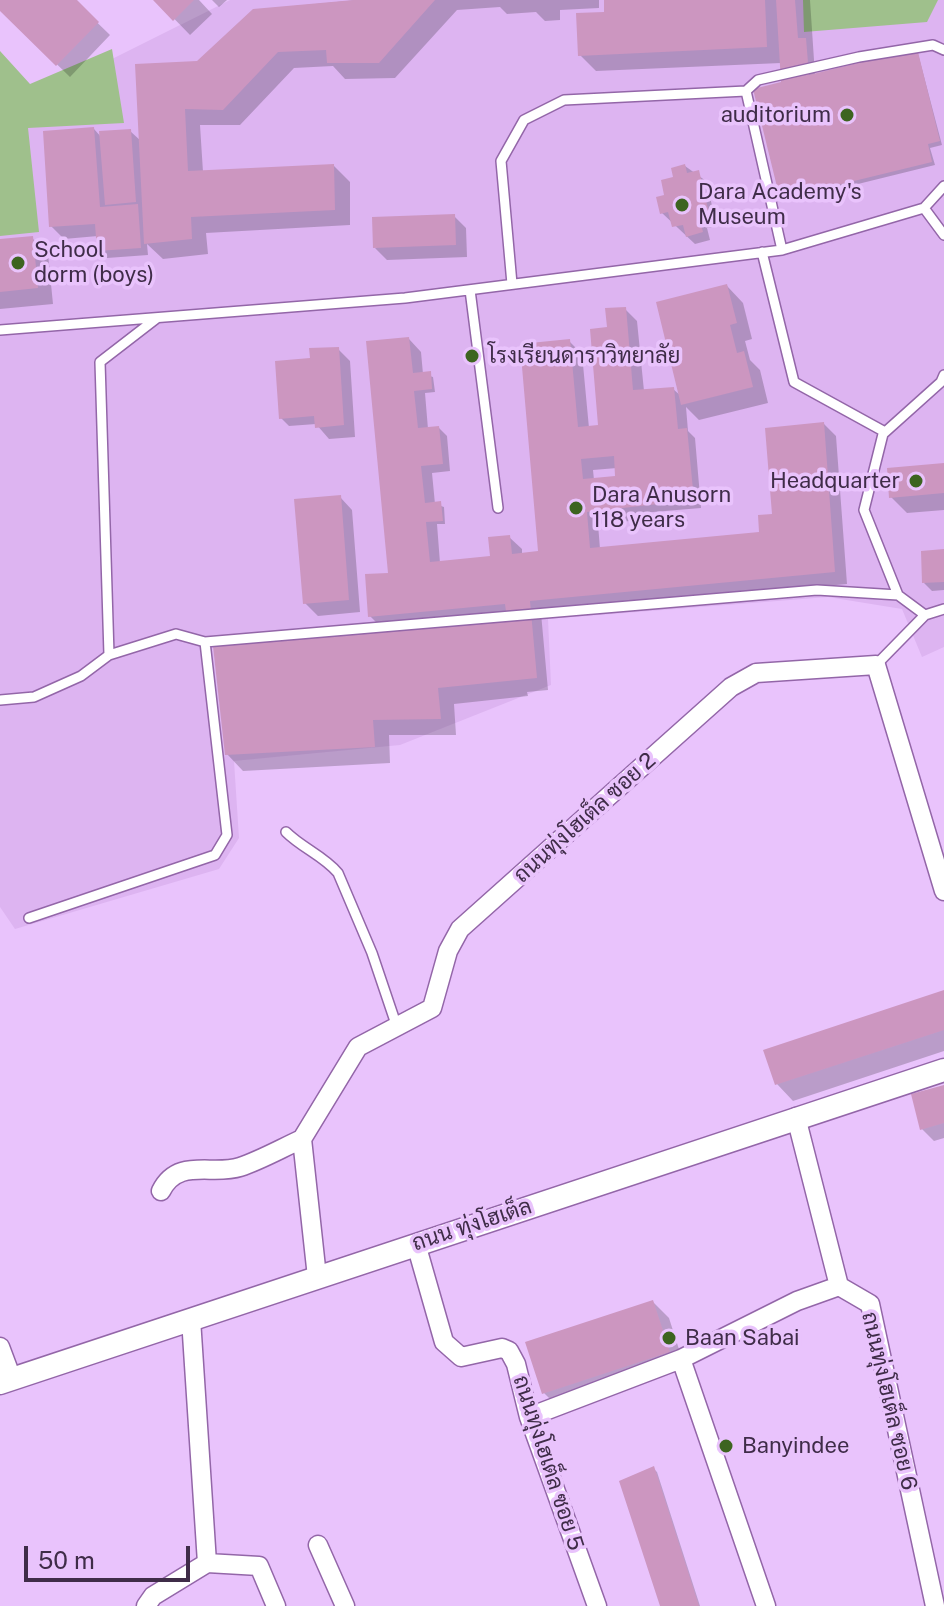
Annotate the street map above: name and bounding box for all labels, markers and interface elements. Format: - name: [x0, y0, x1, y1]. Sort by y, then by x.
- place label: auditorium: [721, 102, 831, 128]
- marker: auditorium: [838, 106, 856, 124]
- place label: Dara Academy's Museum: [698, 179, 862, 230]
- marker: Dara Academy's Museum: [673, 196, 691, 214]
- place label: School dorm (boys): [34, 237, 154, 288]
- marker: School dorm (boys): [9, 254, 27, 272]
- place label: โรงเรียนดาราวิทยาลัย: [488, 343, 680, 369]
- marker: โรงเรียนดาราวิทยาลัย: [463, 347, 481, 365]
- place label: Headquarter: [770, 468, 900, 494]
- marker: Headquarter: [907, 472, 925, 490]
- place label: Dara Anusorn 118 years: [592, 482, 731, 534]
- marker: Dara Anusorn 118 years: [567, 499, 585, 517]
- street label: ถนนทุ่งโฮเต็ล ซอย 2: [509, 747, 661, 889]
- street label: ถนน ทุ่งโฮเต็ล: [409, 1193, 535, 1257]
- street label: ถนนทุ่งโฮเต็ล ซอย 6: [856, 1309, 922, 1493]
- place label: Baan Sabai: [685, 1325, 800, 1351]
- marker: Baan Sabai: [660, 1329, 678, 1347]
- street label: ถนนทุ่งโฮเต็ล ซอย 5: [507, 1372, 589, 1554]
- place label: Banyindee: [742, 1433, 849, 1459]
- marker: Banyindee: [717, 1437, 735, 1455]
- scale bar: [28, 1530, 194, 1580]
- text: 50 m: [38, 1546, 95, 1574]

